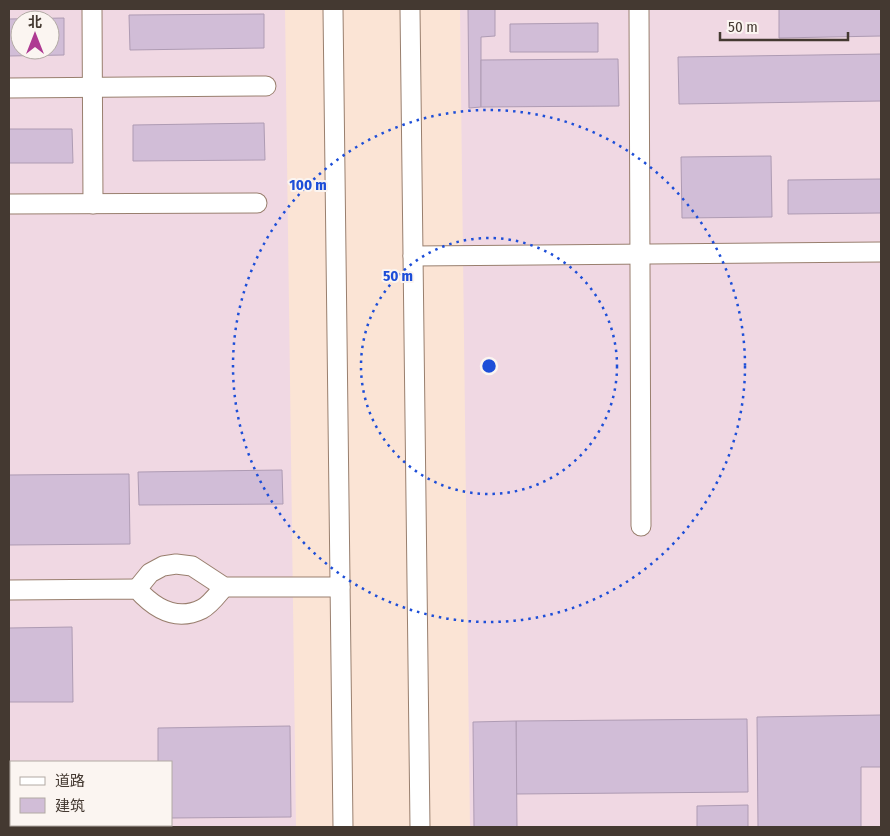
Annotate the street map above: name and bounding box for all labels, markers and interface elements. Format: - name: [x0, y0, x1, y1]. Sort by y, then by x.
- north arrow: [10, 10, 60, 60]
- scale bar: [720, 10, 848, 42]
- text: 北: [28, 14, 42, 31]
- text: 50 m: [728, 18, 758, 36]
- text: 100 m: [289, 176, 327, 194]
- text: 50 m: [383, 267, 413, 285]
- centre of rings: [480, 357, 498, 375]
- legend: [10, 761, 172, 826]
- text: 道路: [55, 772, 85, 790]
- text: 建筑: [55, 797, 85, 815]

